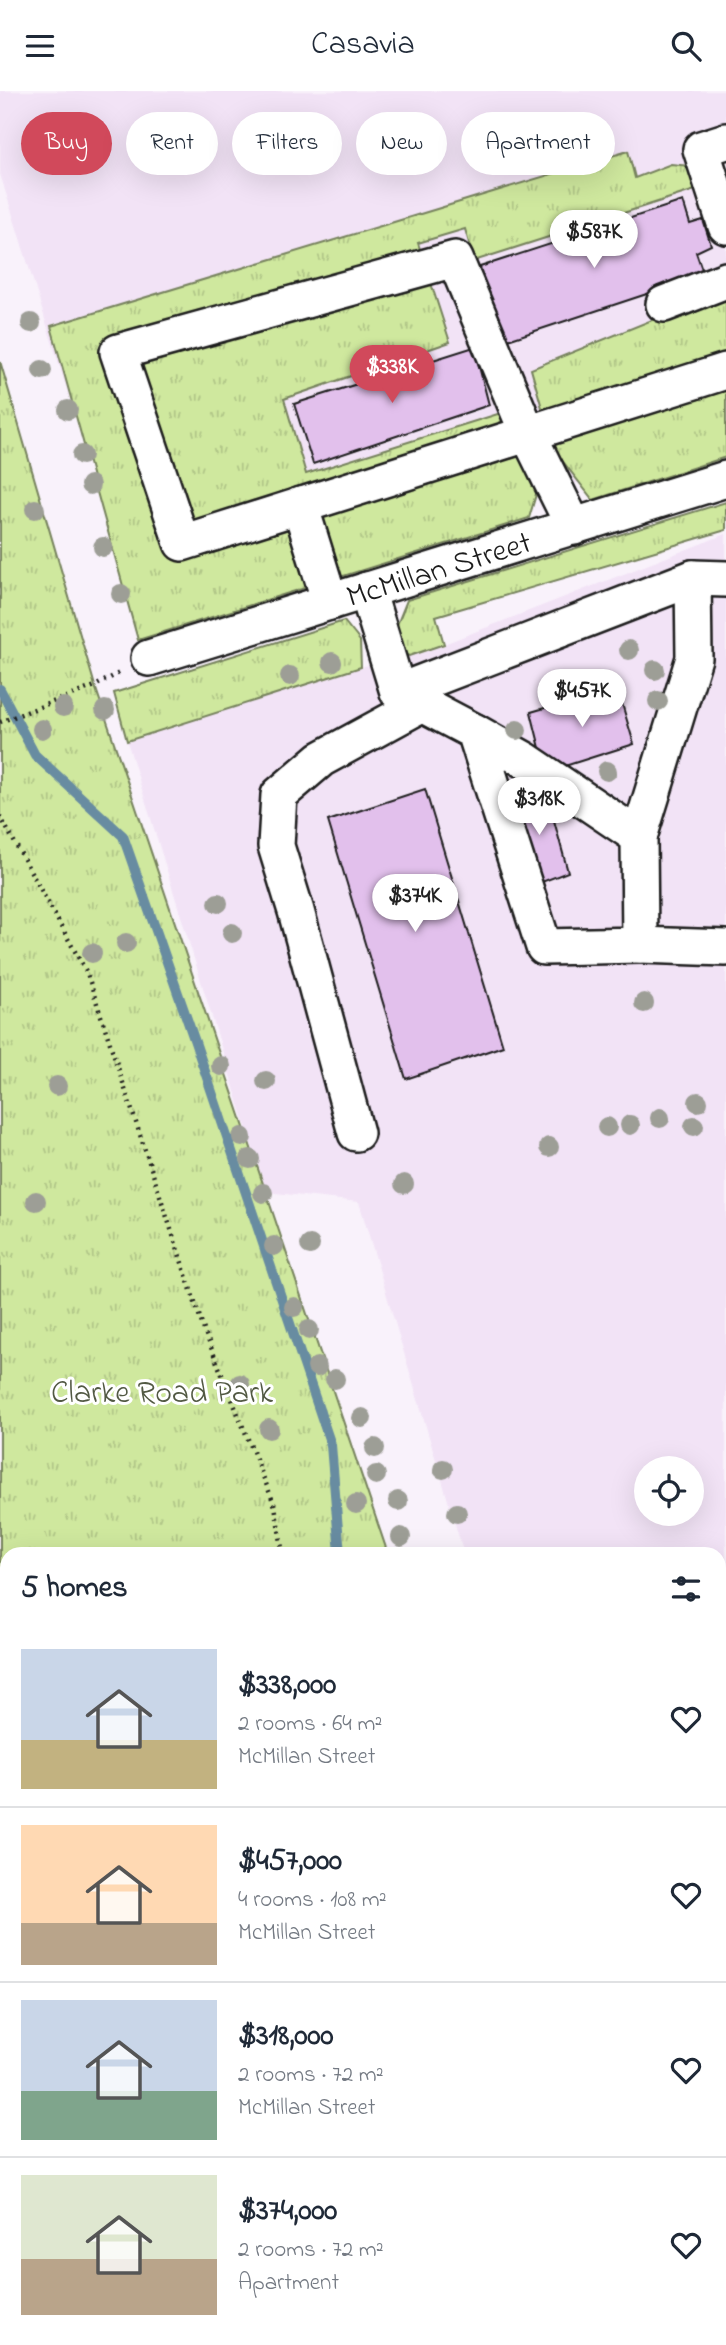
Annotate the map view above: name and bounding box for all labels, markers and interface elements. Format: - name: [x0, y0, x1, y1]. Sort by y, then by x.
- text: Casavia: [311, 22, 415, 69]
- icon: menu: [21, 27, 59, 65]
- icon: search: [667, 27, 705, 65]
- chip: Buy: [21, 112, 112, 175]
- chip: Rent: [126, 112, 218, 175]
- chip: Filters: [232, 112, 342, 175]
- chip: New: [356, 112, 447, 175]
- chip: Apartment: [461, 112, 615, 175]
- pin: $587K: [545, 211, 643, 270]
- text: $587K: [566, 216, 622, 249]
- pin: $338K: [343, 345, 441, 405]
- text: $338K: [366, 351, 418, 384]
- street label: McMillan Street: [341, 521, 538, 622]
- pin: $457K: [533, 669, 631, 729]
- text: $457K: [553, 675, 611, 708]
- pin: $318K: [490, 777, 588, 837]
- text: $318K: [514, 783, 564, 816]
- pin: $374K: [366, 875, 464, 934]
- text: $374K: [388, 880, 442, 913]
- park label: Clarke Road Park: [51, 1371, 274, 1418]
- map controls: [634, 1456, 704, 1526]
- button: locate: [634, 1456, 704, 1526]
- text: 5 homes: [21, 1567, 128, 1611]
- icon: filters: [667, 1570, 705, 1608]
- text: $338,000: [238, 1664, 336, 1708]
- icon: home: [77, 1677, 161, 1761]
- icon: heart: [667, 1700, 705, 1738]
- text: 2 rooms · 64 m²: [238, 1708, 382, 1741]
- text: McMillan Street: [238, 1741, 375, 1774]
- text: $457,000: [238, 1840, 342, 1884]
- icon: home: [77, 1853, 161, 1937]
- icon: heart: [667, 1876, 705, 1914]
- text: 4 rooms · 108 m²: [238, 1884, 387, 1917]
- text: McMillan Street: [238, 1917, 375, 1950]
- text: $318,000: [238, 2015, 333, 2059]
- icon: home: [77, 2028, 161, 2112]
- icon: heart: [667, 2051, 705, 2089]
- text: 2 rooms · 72 m²: [238, 2059, 384, 2092]
- text: McMillan Street: [238, 2092, 375, 2125]
- text: $374,000: [238, 2190, 337, 2234]
- icon: home: [77, 2203, 161, 2287]
- icon: heart: [667, 2226, 705, 2264]
- text: 2 rooms · 72 m²: [238, 2234, 384, 2267]
- text: Apartment: [238, 2267, 339, 2300]

